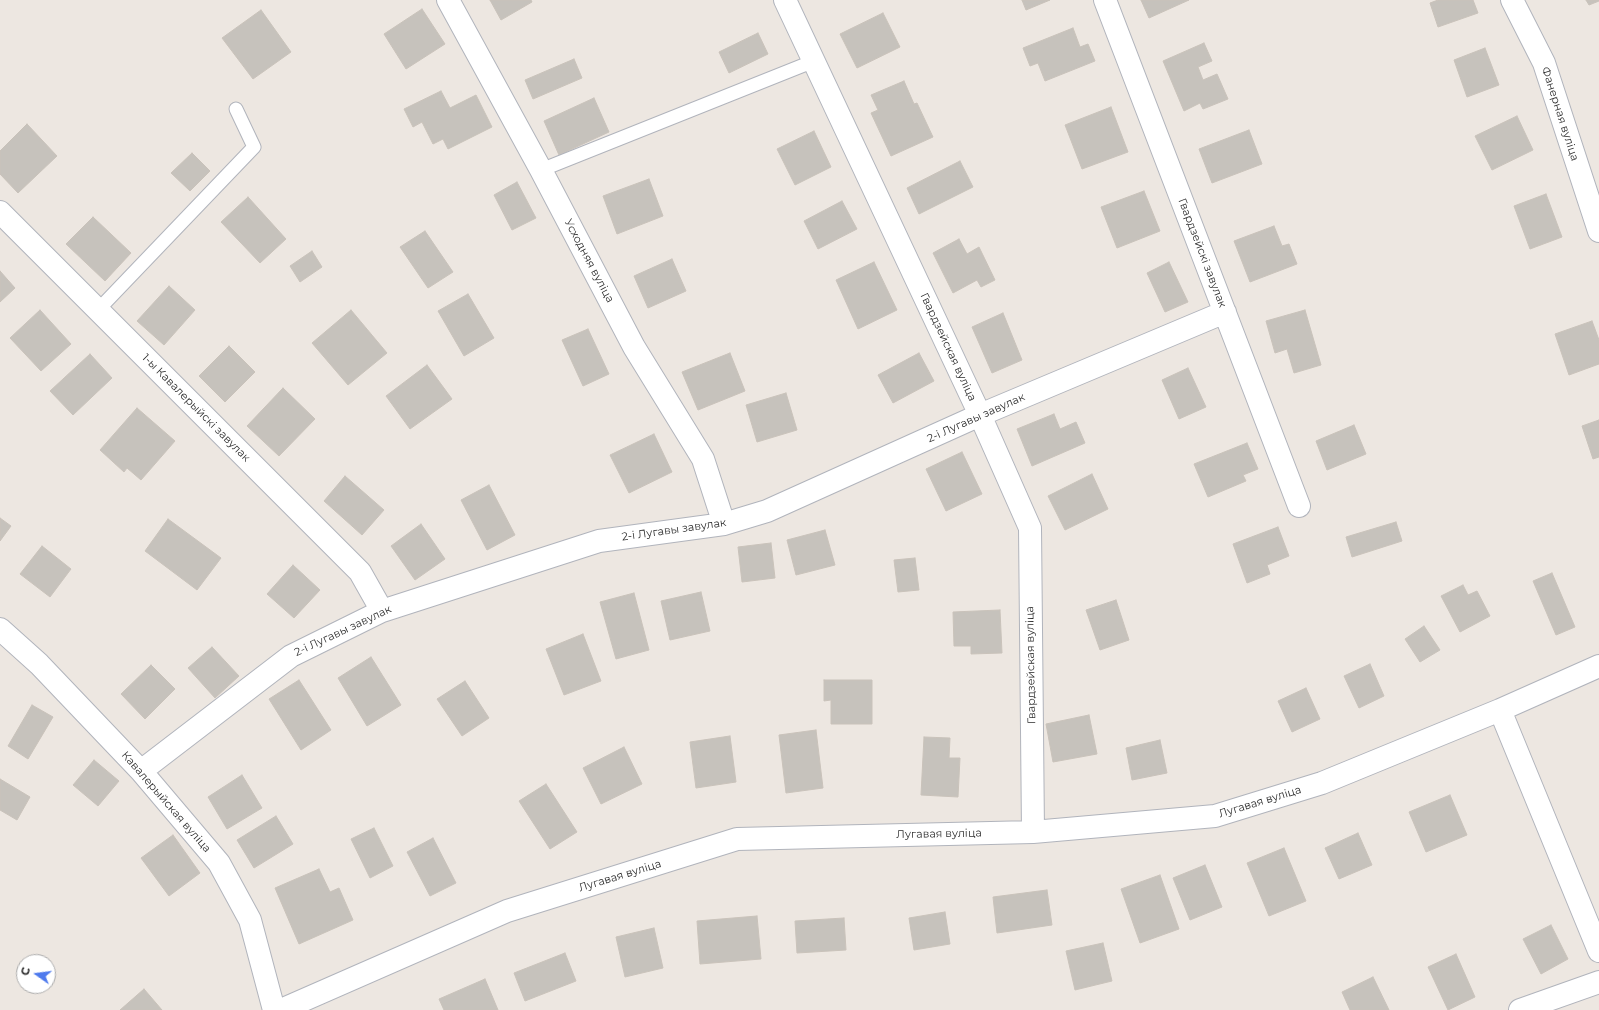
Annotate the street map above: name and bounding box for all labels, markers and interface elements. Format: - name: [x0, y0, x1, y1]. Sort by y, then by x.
- street label: Фанерная вуліца: [1539, 65, 1581, 163]
- street label: Гвардзейскі завулак: [1175, 196, 1229, 310]
- street label: Усходняя вуліца: [561, 217, 617, 305]
- street label: Гвардзейская вуліца: [917, 291, 979, 403]
- street label: 1-ы Кавалерыйскі завулак: [139, 351, 253, 465]
- street label: 2-і Лугавы завулак: [925, 391, 1027, 445]
- street label: 2-і Лугавы завулак: [621, 516, 727, 544]
- street label: 2-і Лугавы завулак: [292, 603, 394, 659]
- street label: Гвардзейская вуліца: [1023, 606, 1039, 724]
- street label: Кавалерыйская вуліца: [119, 749, 213, 855]
- street label: Лугавая вуліца: [1217, 783, 1303, 821]
- street label: Лугавая вуліца: [896, 827, 982, 841]
- street label: Лугавая вуліца: [577, 857, 663, 895]
- north arrow: [16, 954, 56, 994]
- text: С: [18, 966, 33, 977]

